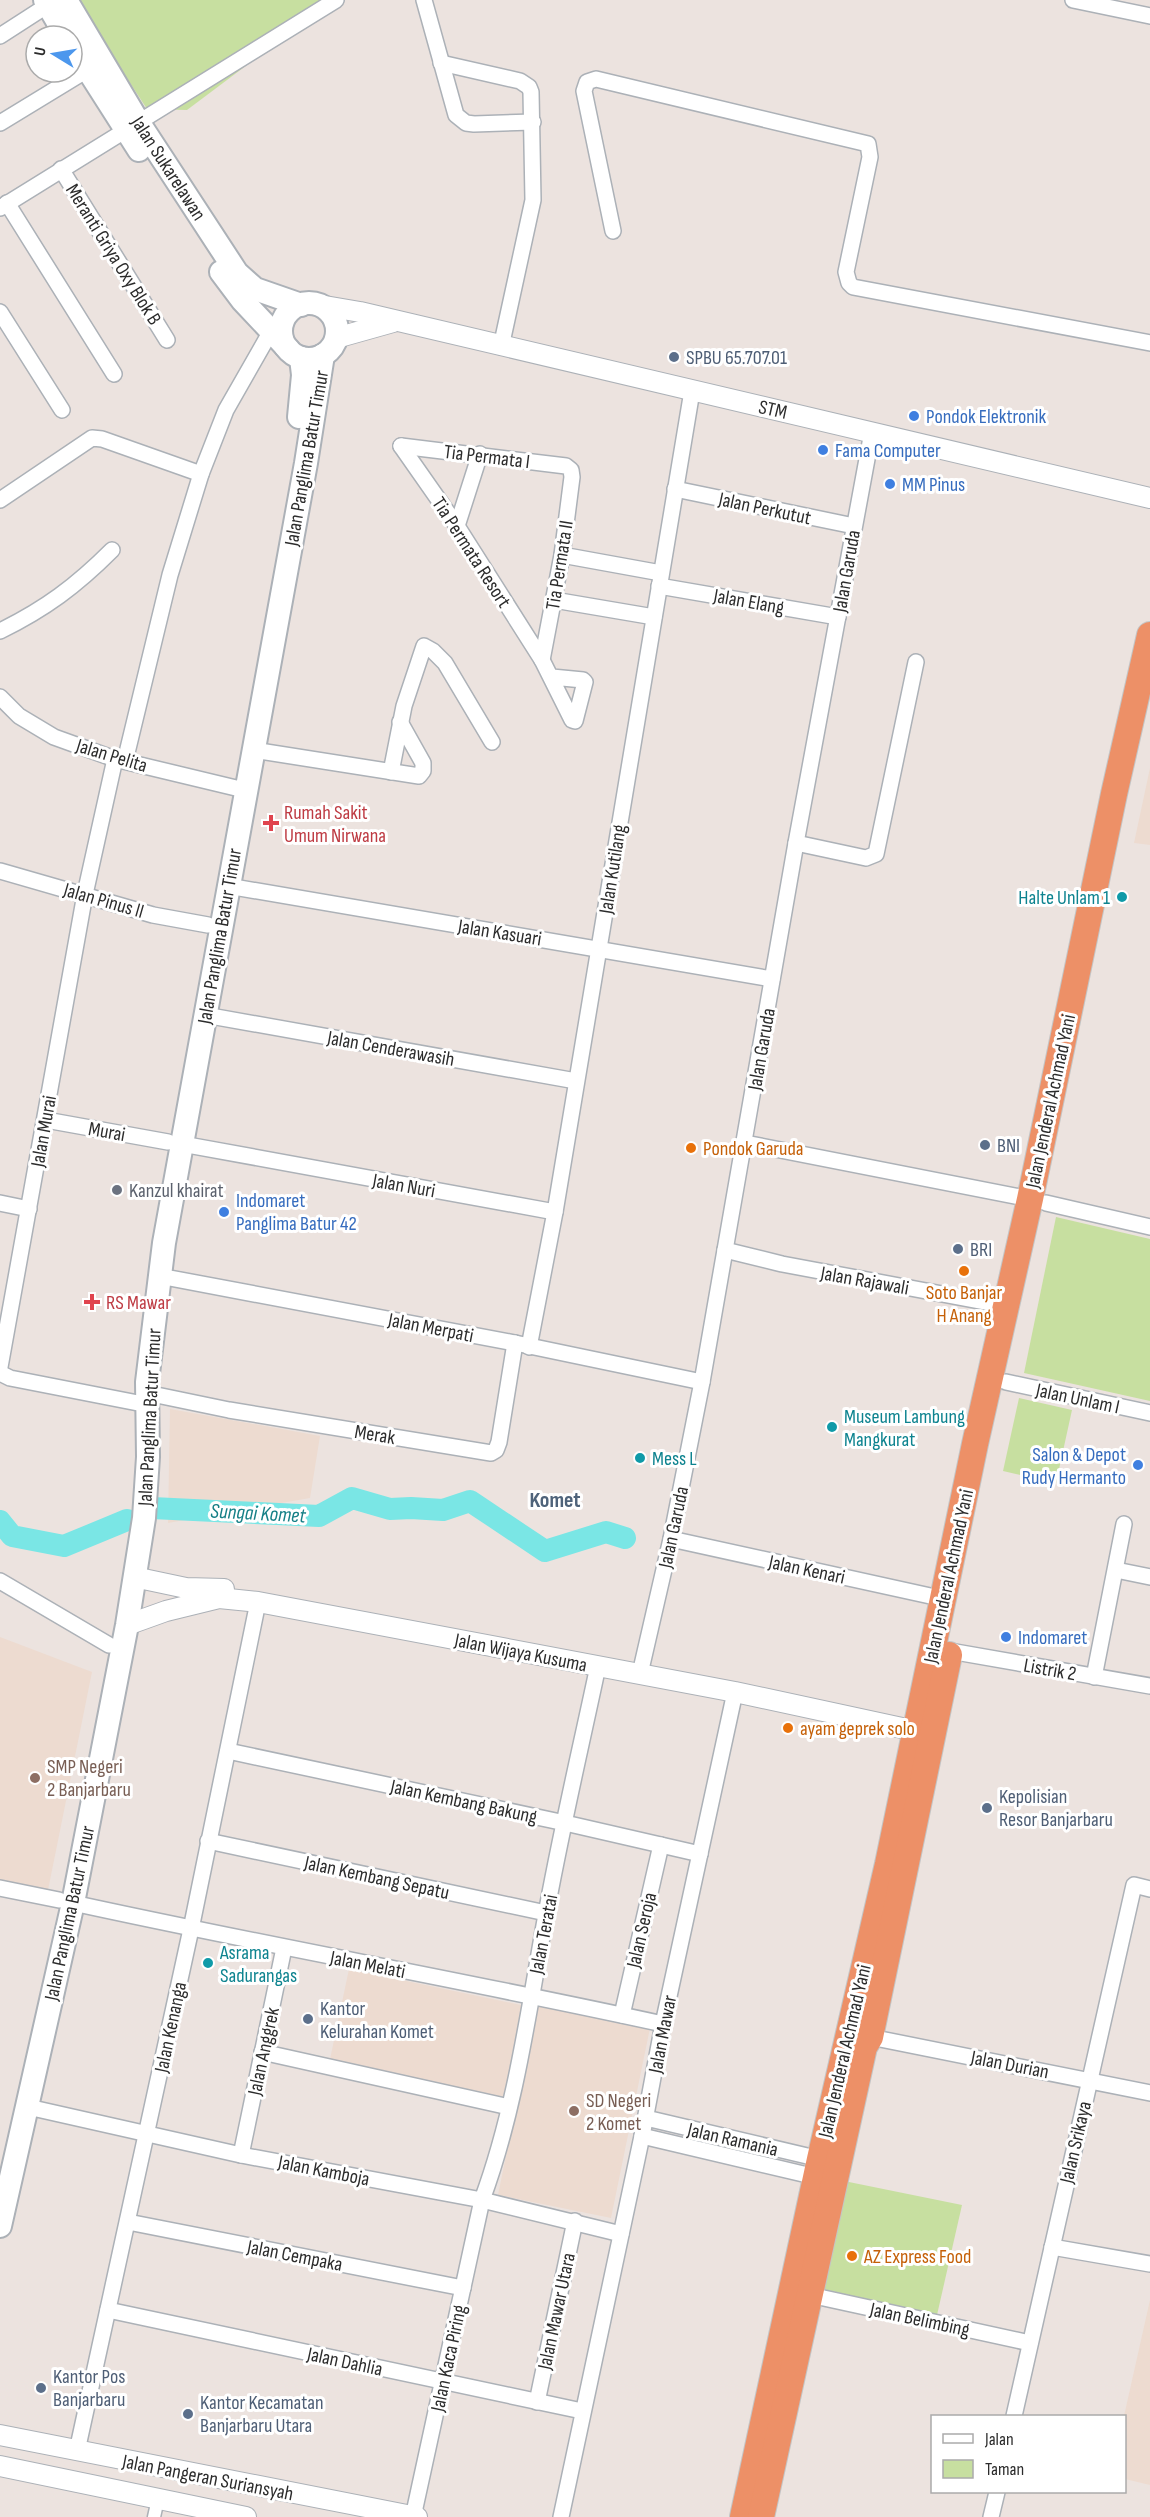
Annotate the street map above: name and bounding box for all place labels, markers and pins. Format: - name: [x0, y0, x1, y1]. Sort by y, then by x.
- place label: SPBU 65.707.01: [686, 346, 787, 370]
- marker: SPBU 65.707.01: [667, 350, 681, 364]
- place label: Pondok Elektronik: [926, 405, 1047, 429]
- marker: Pondok Elektronik: [907, 409, 921, 423]
- place label: Fama Computer: [835, 439, 941, 463]
- marker: Fama Computer: [816, 443, 830, 457]
- place label: MM Pinus: [902, 473, 965, 497]
- marker: MM Pinus: [883, 477, 897, 491]
- place label: Rumah Sakit Umum Nirwana: [284, 801, 386, 848]
- marker: Rumah Sakit Umum Nirwana: [262, 814, 280, 832]
- place label: Halte Unlam 1: [1018, 886, 1110, 910]
- marker: Halte Unlam 1: [1115, 890, 1129, 904]
- place label: BNI: [997, 1134, 1020, 1158]
- place label: Pondok Garuda: [703, 1137, 803, 1161]
- marker: BNI: [978, 1138, 992, 1152]
- marker: Pondok Garuda: [684, 1141, 698, 1155]
- place label: Kanzul khairat: [129, 1179, 223, 1203]
- marker: Kanzul khairat: [110, 1183, 124, 1197]
- place label: Indomaret Panglima Batur 42: [236, 1189, 357, 1236]
- marker: Indomaret Panglima Batur 42: [217, 1205, 231, 1219]
- place label: BRI: [970, 1238, 992, 1262]
- marker: BRI: [951, 1242, 965, 1256]
- marker: Soto Banjar H Anang: [957, 1264, 971, 1278]
- place label: Soto Banjar H Anang: [926, 1281, 1003, 1328]
- place label: RS Mawar: [106, 1291, 171, 1315]
- marker: RS Mawar: [83, 1293, 101, 1311]
- place label: Museum Lambung Mangkurat: [844, 1405, 965, 1452]
- marker: Museum Lambung Mangkurat: [825, 1420, 839, 1434]
- place label: Salon & Depot Rudy Hermanto: [1022, 1443, 1126, 1490]
- place label: Mess L: [652, 1447, 697, 1471]
- marker: Mess L: [633, 1451, 647, 1465]
- marker: Salon & Depot Rudy Hermanto: [1131, 1458, 1145, 1472]
- place label: Indomaret: [1018, 1626, 1087, 1650]
- marker: Indomaret: [999, 1630, 1013, 1644]
- place label: ayam geprek solo: [800, 1717, 915, 1741]
- marker: ayam geprek solo: [781, 1721, 795, 1735]
- place label: SMP Negeri 2 Banjarbaru: [47, 1755, 131, 1802]
- marker: SMP Negeri 2 Banjarbaru: [28, 1771, 42, 1785]
- place label: Kepolisian Resor Banjarbaru: [999, 1785, 1113, 1832]
- marker: Kepolisian Resor Banjarbaru: [980, 1801, 994, 1815]
- place label: Asrama Sadurangas: [219, 1941, 297, 1988]
- marker: Asrama Sadurangas: [201, 1956, 215, 1970]
- place label: Kantor Kelurahan Komet: [320, 1997, 434, 2044]
- marker: Kantor Kelurahan Komet: [301, 2012, 315, 2026]
- place label: SD Negeri 2 Komet: [586, 2089, 651, 2136]
- marker: SD Negeri 2 Komet: [567, 2104, 581, 2118]
- place label: AZ Express Food: [863, 2245, 971, 2269]
- marker: AZ Express Food: [845, 2249, 859, 2263]
- place label: Kantor Pos Banjarbaru: [53, 2365, 125, 2412]
- marker: Kantor Pos Banjarbaru: [34, 2381, 48, 2395]
- place label: Kantor Kecamatan Banjarbaru Utara: [200, 2391, 323, 2438]
- marker: Kantor Kecamatan Banjarbaru Utara: [181, 2407, 195, 2421]

